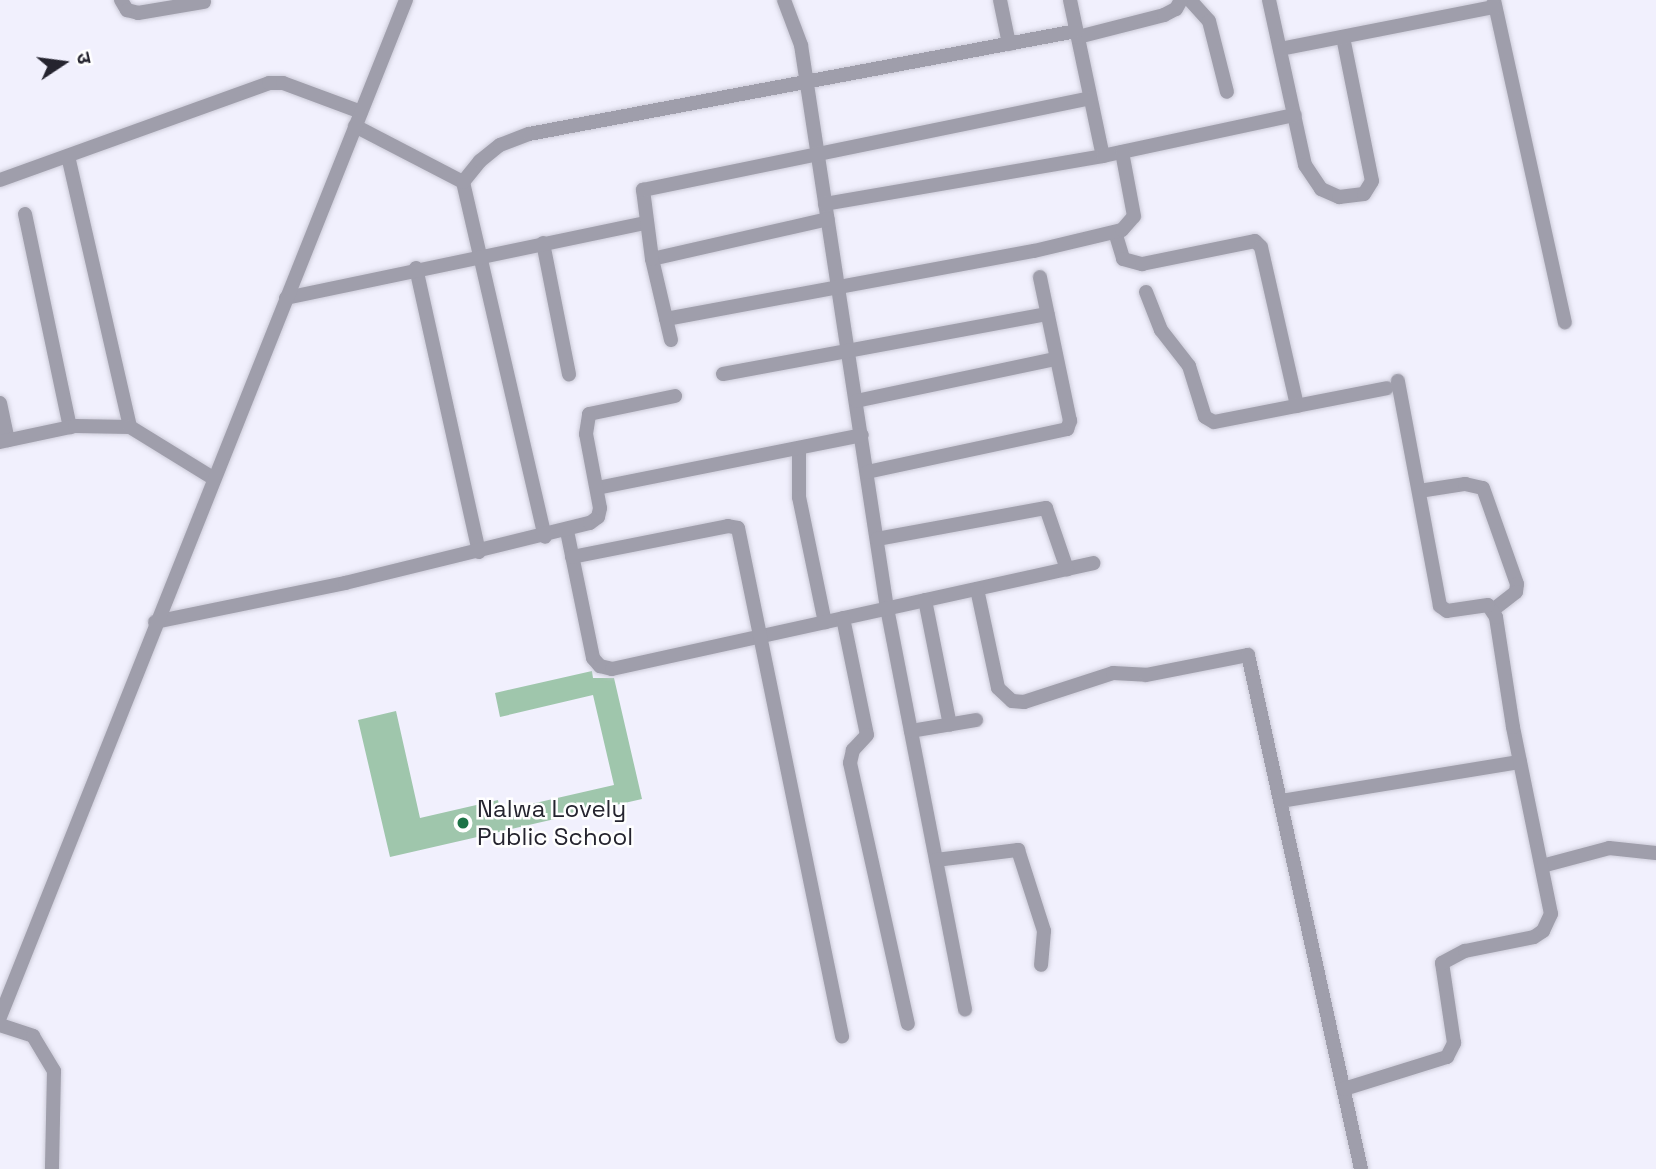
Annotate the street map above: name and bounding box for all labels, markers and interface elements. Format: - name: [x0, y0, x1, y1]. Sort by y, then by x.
- north arrow: [28, 28, 98, 98]
- text: उ: [71, 50, 97, 66]
- place label: Nalwa Lovely Public School: [477, 795, 633, 851]
- marker: Nalwa Lovely Public School: [455, 815, 471, 831]

